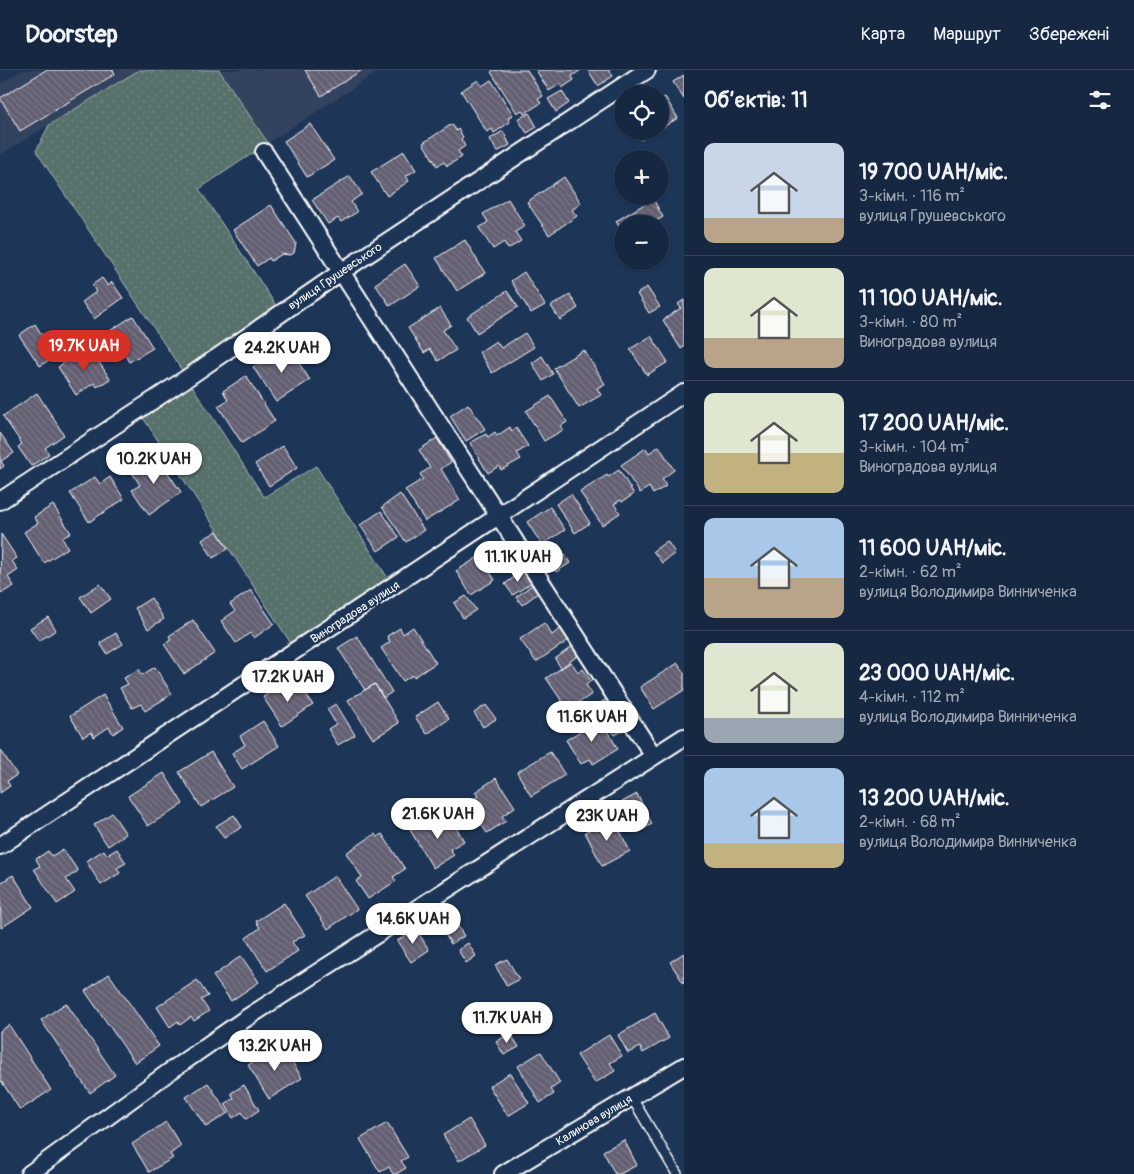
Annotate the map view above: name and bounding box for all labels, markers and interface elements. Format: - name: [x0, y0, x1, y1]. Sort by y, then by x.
- text: Doorstep: [25, 20, 118, 49]
- text: Карта: [861, 23, 905, 46]
- text: Маршрут: [933, 23, 1001, 46]
- text: Збережені: [1029, 23, 1109, 46]
- map controls: [614, 85, 669, 270]
- button: locate: [614, 85, 669, 140]
- icon: filters: [1086, 86, 1114, 114]
- text: Об’єктів: 11: [704, 87, 808, 114]
- button: +: [614, 150, 669, 205]
- text: 19 700 UAH/міс.: [859, 159, 1008, 186]
- icon: home: [744, 163, 804, 223]
- text: 3-кімн. · 116 m²: [859, 186, 965, 206]
- text: вулиця Грушевського: [859, 206, 1006, 226]
- button: −: [614, 215, 669, 270]
- street label: вулиця Грушевського: [285, 239, 386, 313]
- text: 11 100 UAH/міс.: [859, 285, 1003, 312]
- icon: home: [744, 288, 804, 348]
- text: 3-кімн. · 80 m²: [859, 312, 962, 332]
- pin: 19.7K UAH: [27, 330, 141, 372]
- pin: 24.2K UAH: [225, 332, 339, 374]
- text: Виноградова вулиця: [859, 332, 997, 352]
- text: 19.7K UAH: [49, 336, 119, 356]
- text: 24.2K UAH: [245, 338, 319, 358]
- text: 17 200 UAH/міс.: [859, 410, 1009, 437]
- icon: home: [744, 413, 804, 473]
- text: 3-кімн. · 104 m²: [859, 437, 970, 457]
- pin: 10.2K UAH: [97, 442, 211, 485]
- text: 10.2K UAH: [117, 449, 191, 469]
- text: Виноградова вулиця: [859, 457, 997, 477]
- text: 11 600 UAH/міс.: [859, 535, 1007, 562]
- icon: home: [744, 538, 804, 598]
- pin: 11.1K UAH: [461, 540, 575, 583]
- text: 11.1K UAH: [485, 547, 551, 567]
- text: 2-кімн. · 62 m²: [859, 562, 961, 582]
- street label: Виноградова вулиця: [308, 578, 403, 647]
- text: вулиця Володимира Винниченка: [859, 582, 1077, 602]
- pin: 17.2K UAH: [231, 660, 345, 703]
- text: 23 000 UAH/міс.: [859, 660, 1015, 687]
- icon: home: [744, 663, 804, 723]
- text: 17.2K UAH: [252, 667, 324, 687]
- text: 4-кімн. · 112 m²: [859, 687, 965, 707]
- pin: 11.6K UAH: [535, 700, 649, 743]
- text: 11.6K UAH: [557, 707, 627, 727]
- text: вулиця Володимира Винниченка: [859, 707, 1077, 727]
- text: 13 200 UAH/міс.: [859, 785, 1010, 812]
- icon: home: [744, 788, 804, 848]
- pin: 21.6K UAH: [381, 798, 495, 840]
- pin: 23K UAH: [561, 800, 653, 842]
- text: 21.6K UAH: [402, 804, 474, 824]
- text: 23K UAH: [576, 806, 638, 826]
- text: 2-кімн. · 68 m²: [859, 812, 961, 832]
- text: вулиця Володимира Винниченка: [859, 832, 1077, 852]
- pin: 14.6K UAH: [356, 902, 470, 945]
- text: 14.6K UAH: [377, 909, 449, 929]
- pin: 11.7K UAH: [450, 1002, 564, 1044]
- text: 11.7K UAH: [473, 1008, 541, 1028]
- pin: 13.2K UAH: [218, 1030, 332, 1072]
- text: 13.2K UAH: [239, 1036, 311, 1056]
- street label: Калинова вулиця: [553, 1092, 635, 1149]

